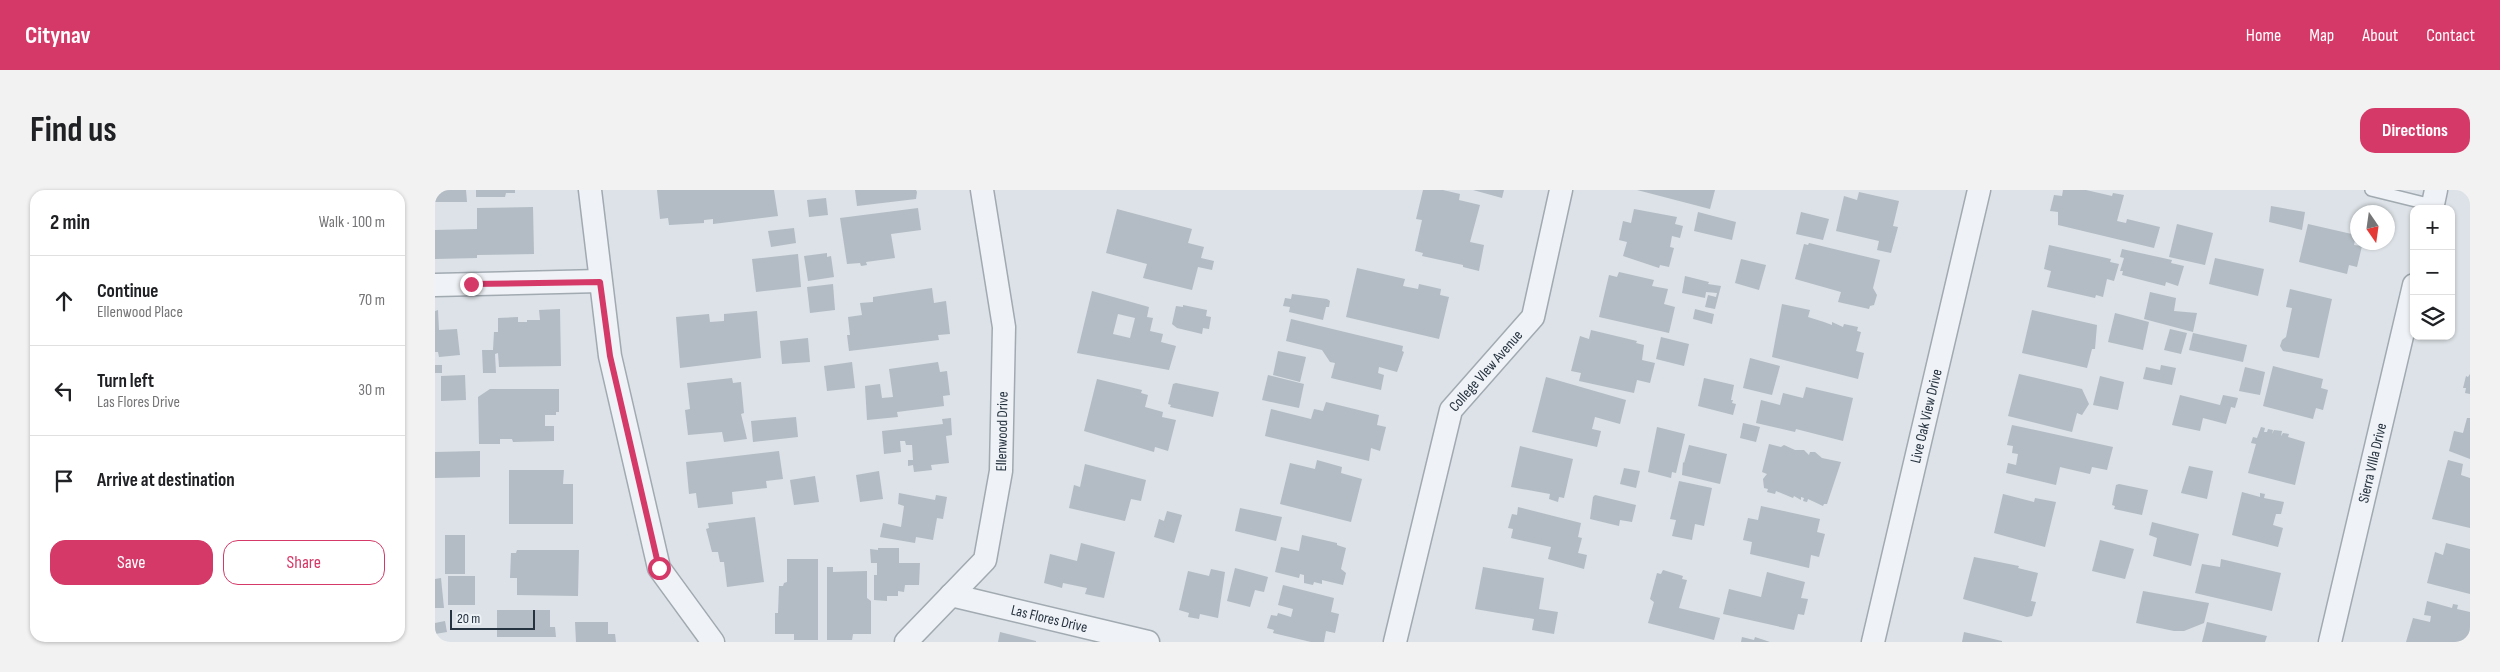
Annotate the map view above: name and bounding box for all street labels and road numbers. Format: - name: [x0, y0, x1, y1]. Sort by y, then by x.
- street label: College VIew Avenue: [1445, 326, 1527, 416]
- street label: Live Oak View Drive: [1906, 367, 1946, 465]
- street label: Ellenwood Drive: [991, 391, 1012, 471]
- street label: Sierra VIlla Drive: [2354, 421, 2391, 505]
- street label: Las Flores Drive: [1009, 600, 1089, 637]

